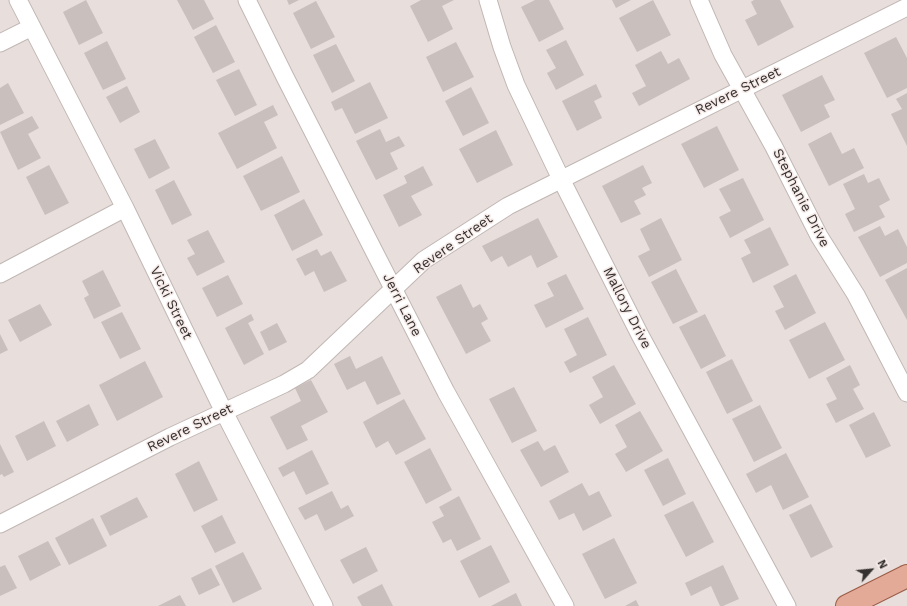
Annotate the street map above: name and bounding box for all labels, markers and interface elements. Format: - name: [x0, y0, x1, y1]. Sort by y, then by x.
- street label: Revere Street: [693, 63, 783, 119]
- street label: Stephanie Drive: [769, 146, 833, 250]
- street label: Revere Street: [410, 211, 496, 277]
- street label: Vicki Street: [146, 264, 196, 342]
- street label: Mallory Drive: [599, 264, 655, 352]
- street label: Jerri Lane: [379, 271, 425, 339]
- street label: Revere Street: [145, 400, 235, 456]
- north arrow: [851, 550, 891, 590]
- text: N: [874, 558, 890, 571]

